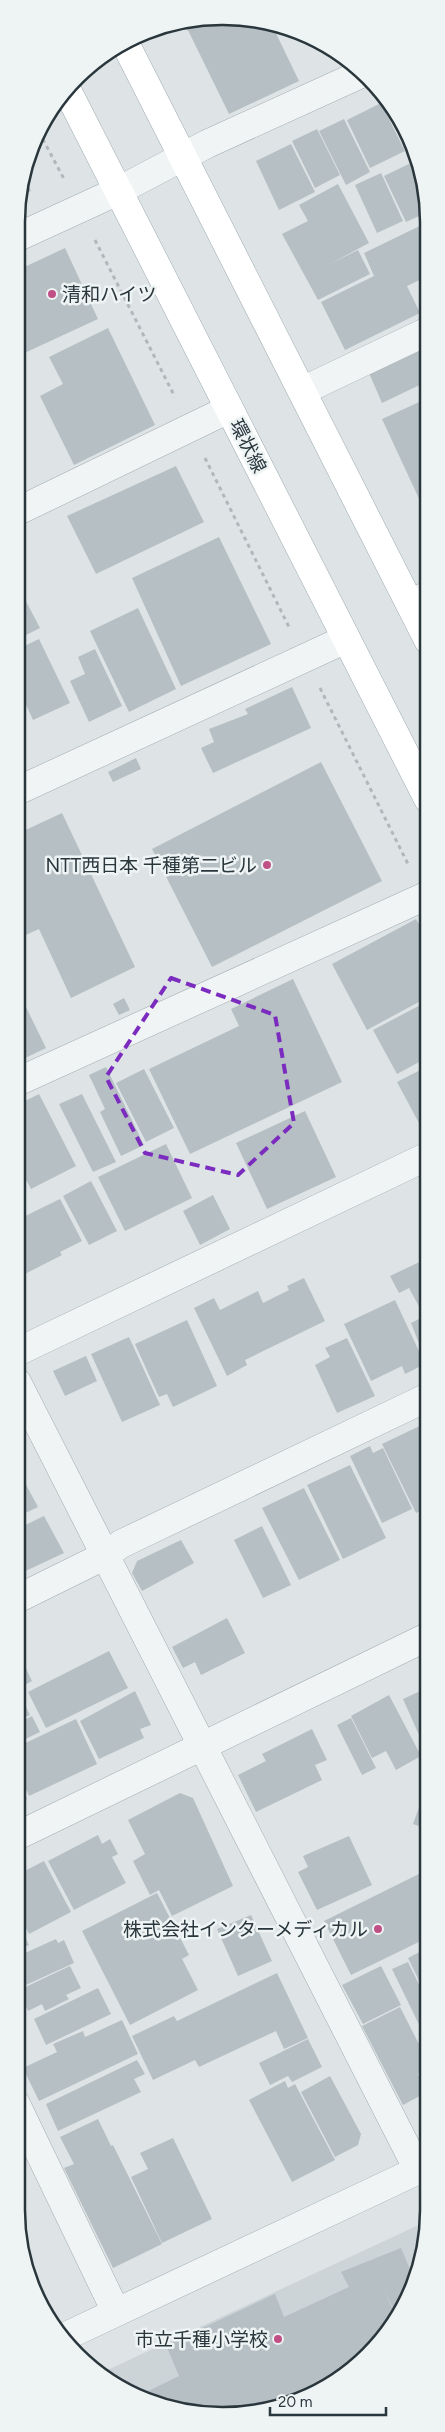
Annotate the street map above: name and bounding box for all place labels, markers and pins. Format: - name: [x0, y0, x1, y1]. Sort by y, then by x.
- place label: 清和ハイツ: [62, 283, 157, 306]
- marker: 清和ハイツ: [46, 288, 58, 300]
- place label: NTT西日本 千種第二ビル: [46, 854, 257, 877]
- marker: NTT西日本 千種第二ビル: [261, 859, 273, 871]
- place label: 株式会社インターメディカル: [123, 1918, 368, 1941]
- marker: 株式会社インターメディカル: [372, 1923, 384, 1935]
- place label: 市立千種小学校: [135, 2328, 268, 2351]
- marker: 市立千種小学校: [272, 2333, 284, 2345]

